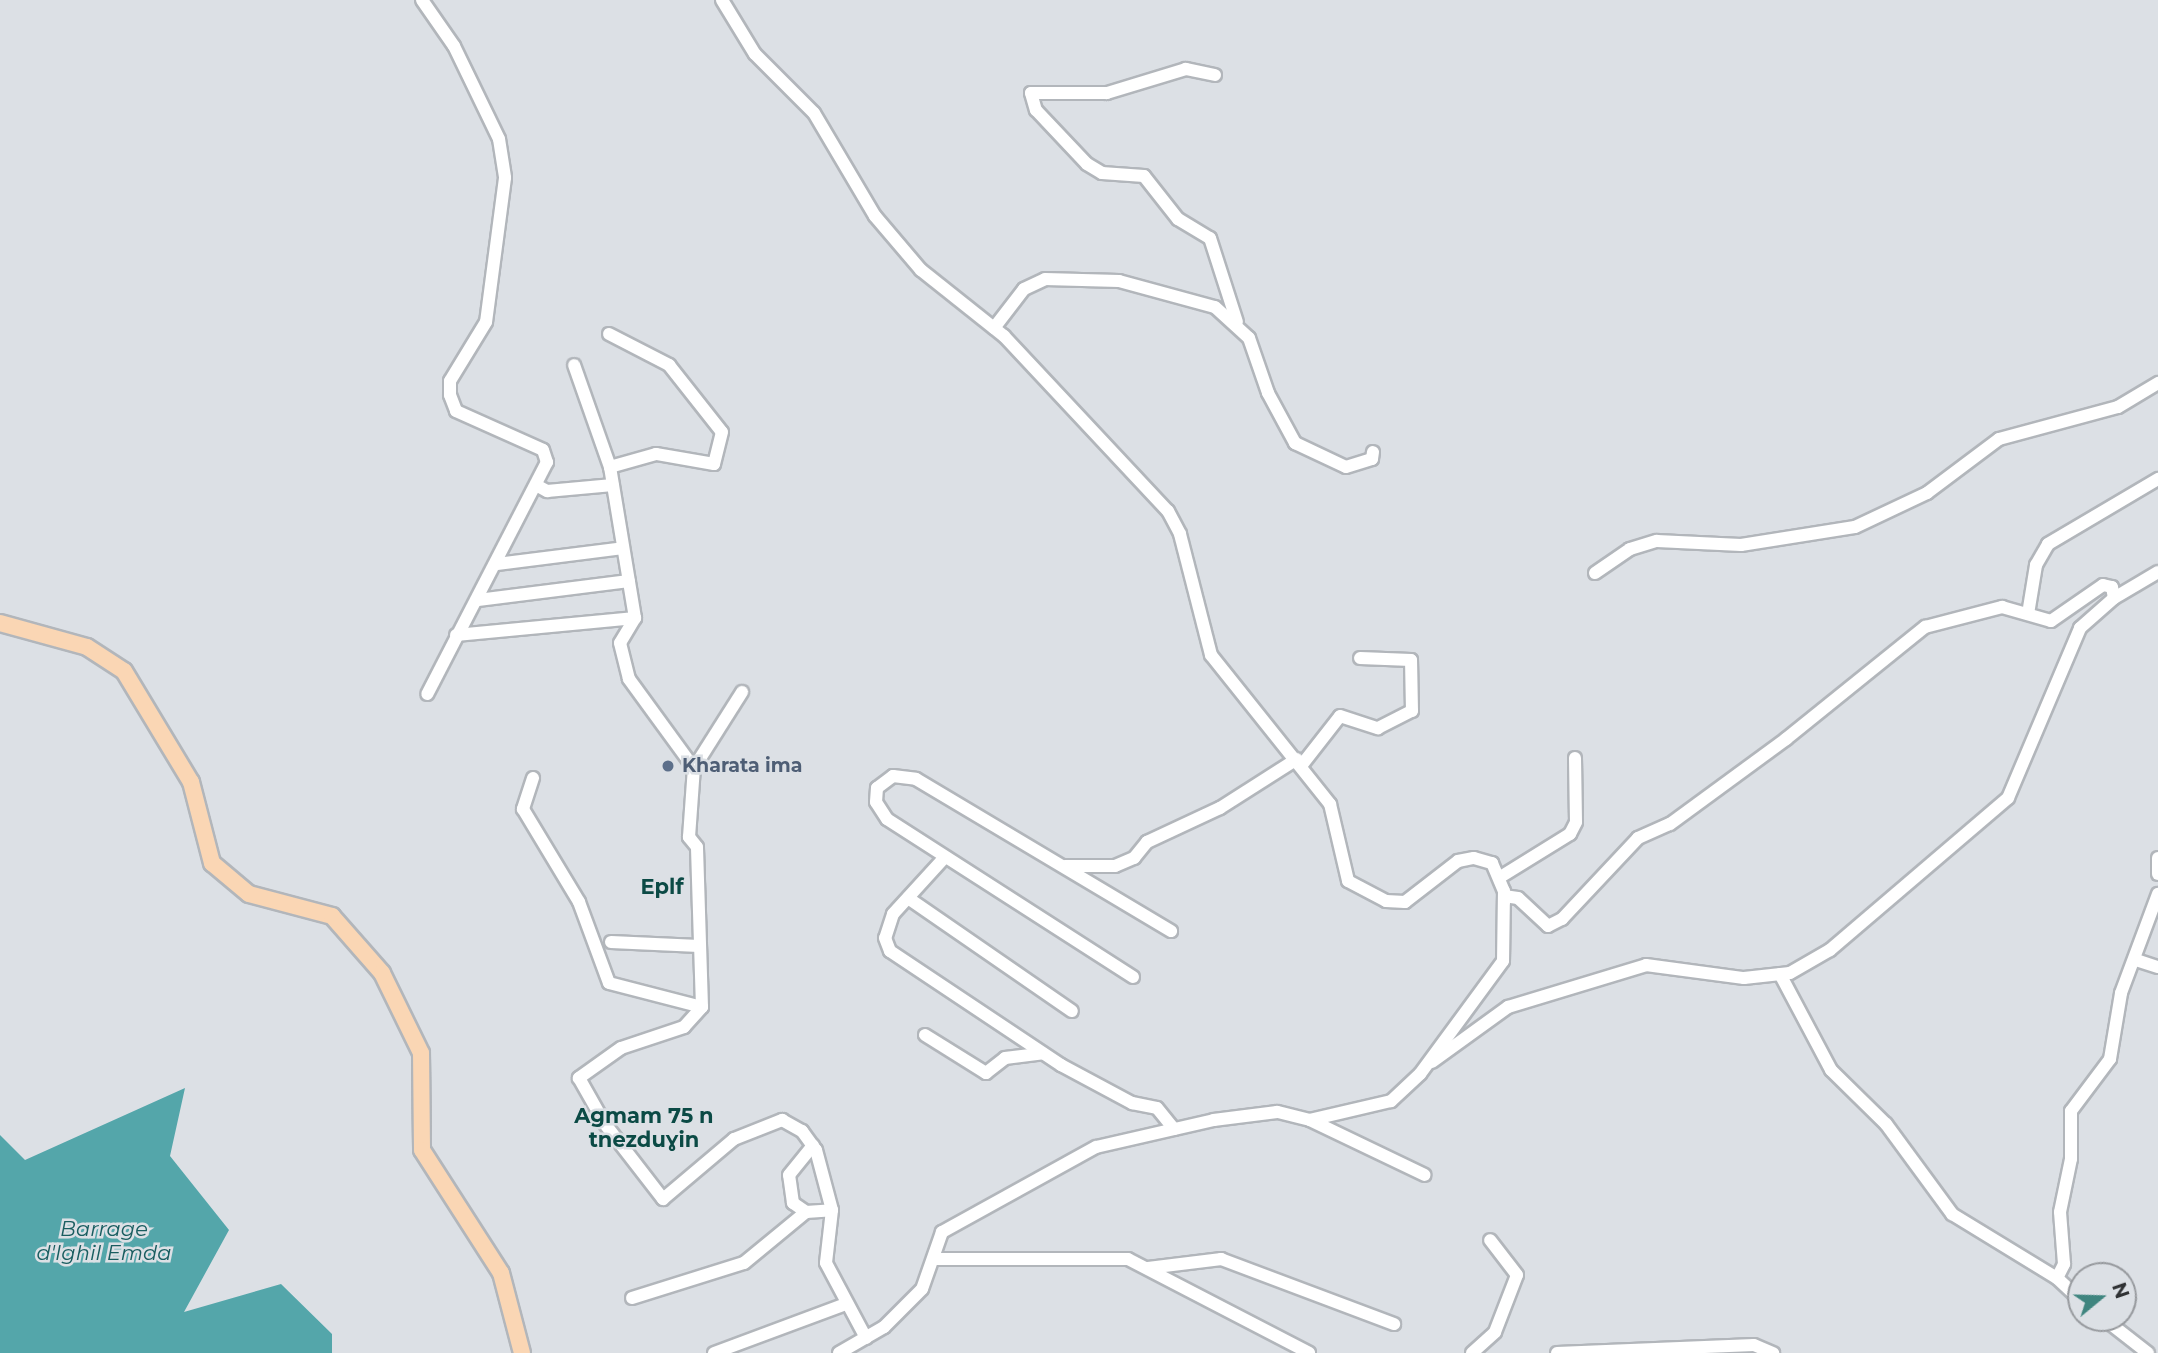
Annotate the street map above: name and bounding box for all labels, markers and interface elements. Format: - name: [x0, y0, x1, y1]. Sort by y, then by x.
- place label: Kharata ima: [682, 755, 802, 777]
- marker: Kharata ima: [660, 758, 676, 774]
- district label: Eplf: [640, 874, 684, 900]
- district label: Agmam 75 n tnezduɣin: [574, 1103, 714, 1153]
- water label: Barrage d'Ighil Emda: [36, 1216, 172, 1266]
- north arrow: [2067, 1262, 2137, 1332]
- text: N: [2107, 1280, 2134, 1302]

